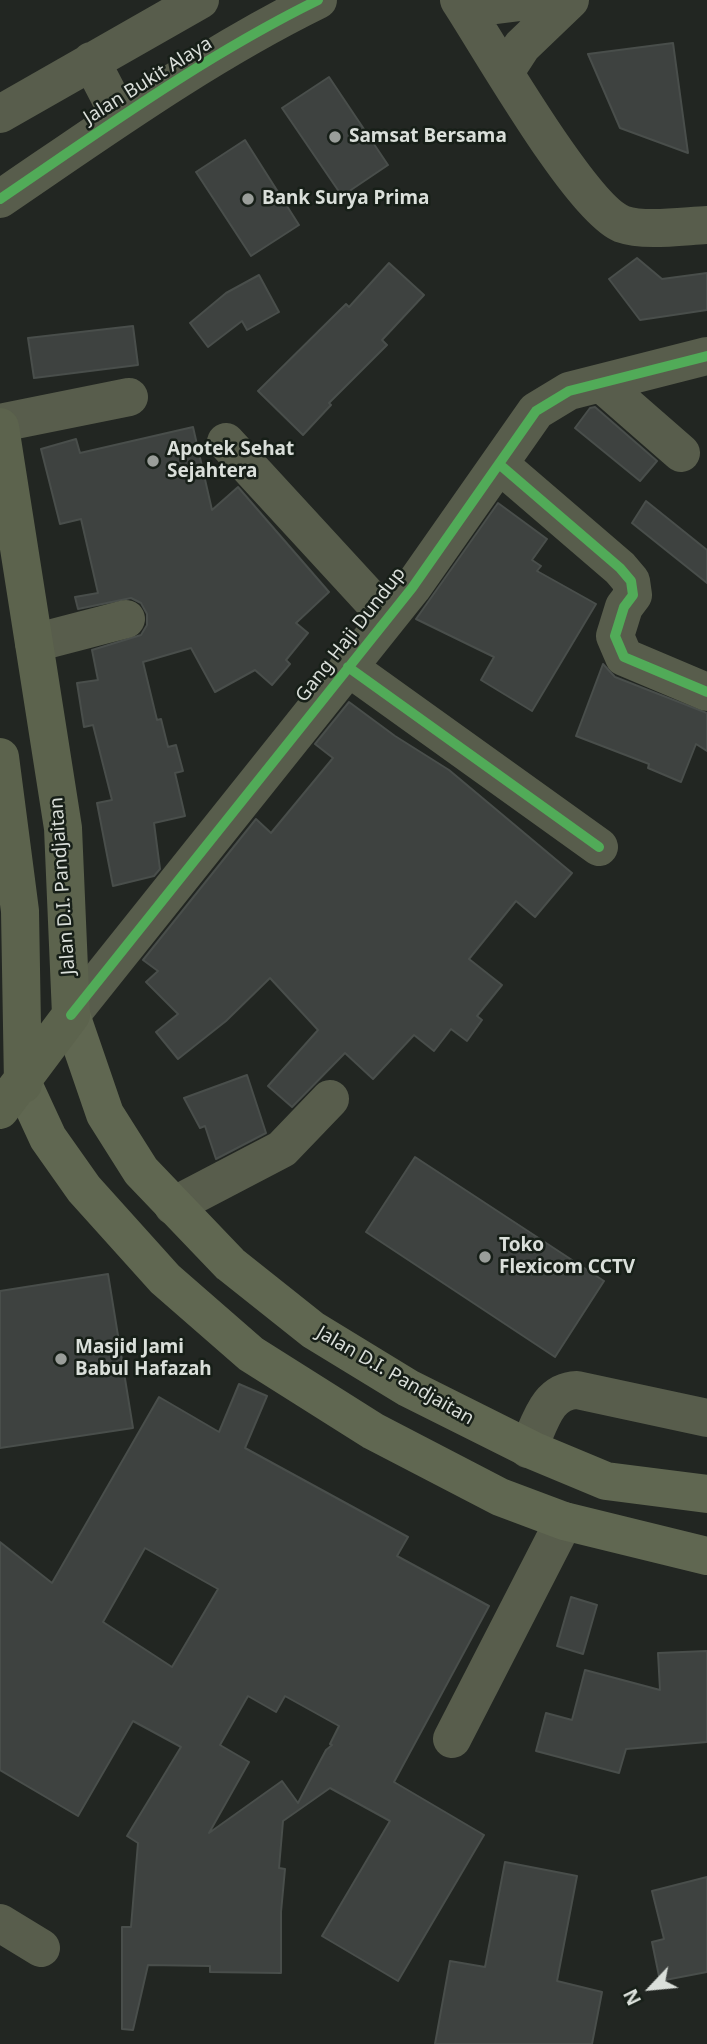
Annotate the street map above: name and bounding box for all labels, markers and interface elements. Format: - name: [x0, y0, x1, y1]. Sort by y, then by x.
- street label: Jalan Bukit Alaya: [80, 32, 216, 130]
- place label: Samsat Bersama: [349, 126, 507, 148]
- marker: Samsat Bersama: [327, 129, 343, 145]
- place label: Bank Surya Prima: [262, 188, 429, 210]
- marker: Bank Surya Prima: [240, 191, 256, 207]
- place label: Apotek Sehat Sejahtera: [167, 439, 294, 483]
- marker: Apotek Sehat Sejahtera: [145, 453, 161, 469]
- street label: Gang Haji Dundup: [291, 563, 411, 707]
- street label: Jalan D.I. Pandjaitan: [45, 796, 81, 976]
- place label: Toko Flexicom CCTV: [499, 1235, 635, 1279]
- marker: Toko Flexicom CCTV: [477, 1249, 493, 1265]
- street label: Jalan D.I. Pandjaitan: [312, 1322, 478, 1430]
- place label: Masjid Jami Babul Hafazah: [75, 1337, 212, 1381]
- marker: Masjid Jami Babul Hafazah: [53, 1351, 69, 1367]
- north arrow: [616, 1953, 686, 2023]
- text: N: [617, 1985, 647, 2010]

